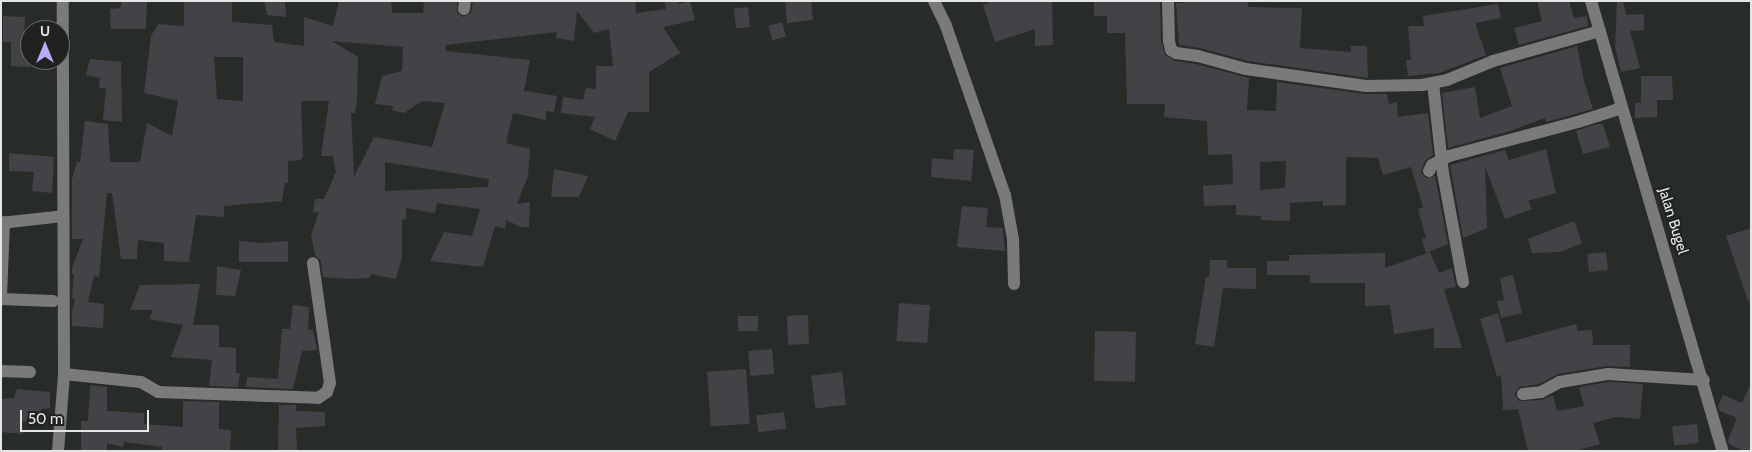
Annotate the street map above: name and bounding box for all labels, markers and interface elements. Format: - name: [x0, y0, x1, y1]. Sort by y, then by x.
- north arrow: [20, 20, 70, 70]
- text: U: [40, 22, 50, 40]
- street label: Jalan Bugel: [1654, 185, 1692, 257]
- scale bar: [22, 400, 151, 432]
- text: 50 m: [28, 410, 63, 428]

